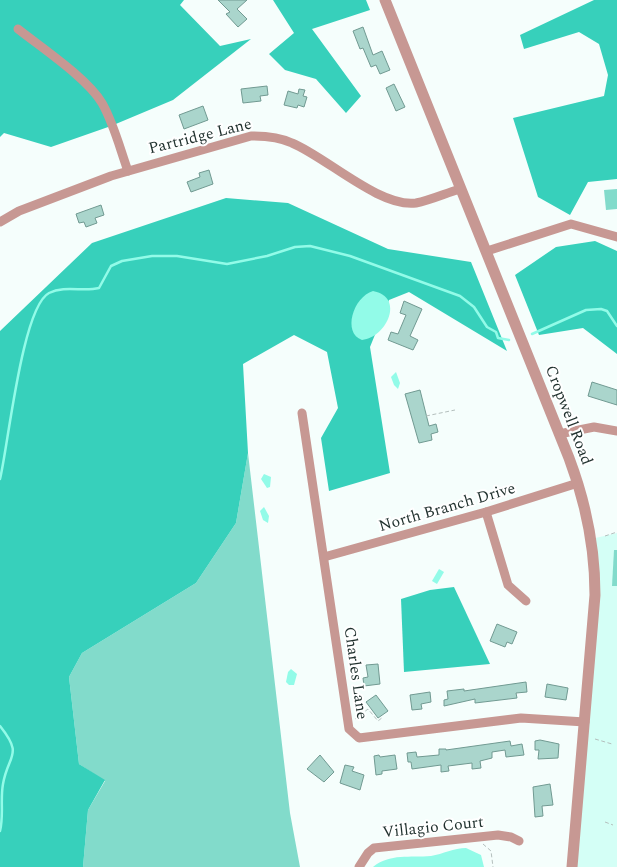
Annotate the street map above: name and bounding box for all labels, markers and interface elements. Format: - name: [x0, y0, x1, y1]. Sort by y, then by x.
- street label: Partridge Lane: [146, 112, 254, 160]
- street label: Cropwell Road: [539, 362, 599, 468]
- street label: North Branch Drive: [376, 476, 518, 538]
- street label: Charles Lane: [338, 625, 374, 721]
- street label: Villagio Court: [381, 810, 485, 844]

